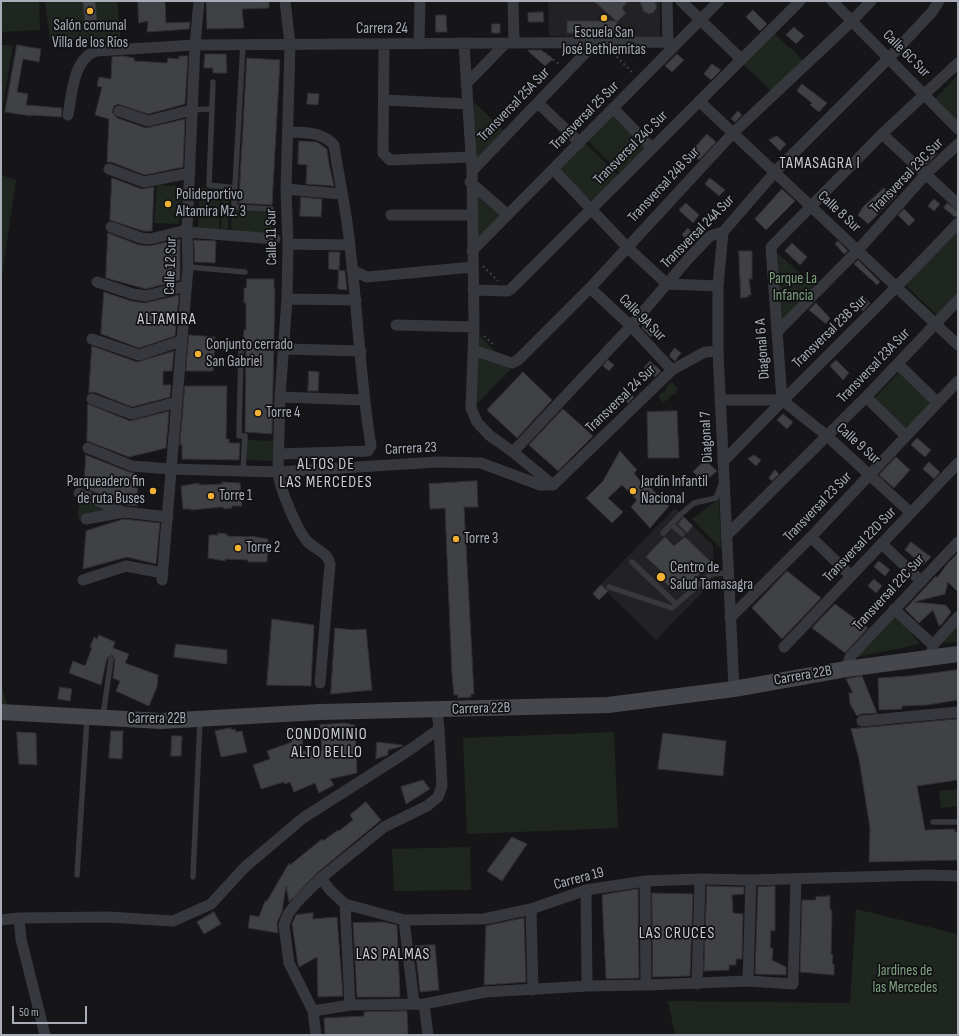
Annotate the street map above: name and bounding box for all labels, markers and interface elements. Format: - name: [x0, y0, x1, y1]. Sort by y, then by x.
- marker: Salón comunal Villa de los Ríos: [85, 6, 95, 16]
- marker: Escuela San José Bethlemitas: [599, 13, 609, 23]
- place label: Salón comunal Villa de los Ríos: [52, 17, 128, 52]
- street label: Carrera 24: [356, 20, 408, 38]
- place label: Escuela San José Bethlemitas: [562, 24, 646, 59]
- street label: Calle 6C Sur: [878, 26, 934, 82]
- street label: Transversal 25A Sur: [474, 64, 554, 146]
- street label: Transversal 25 Sur: [547, 78, 623, 154]
- street label: Transversal 24C Sur: [590, 107, 672, 189]
- street label: Transversal 23C Sur: [867, 135, 947, 217]
- street label: Transversal 24B Sur: [624, 143, 704, 227]
- district label: TAMASAGRA I: [779, 154, 861, 174]
- place label: Polideportivo Altamira Mz. 3: [176, 186, 246, 221]
- street label: Calle 8 Sur: [814, 187, 864, 237]
- street label: Transversal 24A Sur: [657, 191, 739, 273]
- marker: Polideportivo Altamira Mz. 3: [163, 199, 173, 209]
- street label: Calle 11 Sur: [263, 209, 281, 265]
- street label: Calle 12 Sur: [161, 237, 181, 295]
- park label: Parque La Infancia: [769, 270, 817, 305]
- street label: Calle 9A Sur: [615, 291, 669, 345]
- street label: Transversal 23B Sur: [789, 292, 871, 372]
- district label: ALTAMIRA: [137, 310, 197, 330]
- street label: Diagonal 6 A: [752, 318, 774, 380]
- street label: Transversal 23A Sur: [834, 325, 914, 407]
- place label: Conjunto cerrado San Gabriel: [206, 336, 293, 371]
- marker: Conjunto cerrado San Gabriel: [193, 349, 203, 359]
- street label: Transversal 24 Sur: [582, 361, 660, 437]
- place label: Torre 4: [266, 404, 300, 422]
- marker: Torre 4: [253, 408, 263, 418]
- street label: Diagonal 7: [697, 411, 717, 463]
- street label: Calle 9 Sur: [832, 420, 884, 468]
- street label: Carrera 23: [385, 439, 437, 459]
- district label: ALTOS DE LAS MERCEDES: [279, 455, 373, 493]
- street label: Transversal 23 Sur: [780, 468, 856, 546]
- place label: Parqueadero fin de ruta Buses: [67, 473, 145, 508]
- place label: Jardín Infantil Nacional: [641, 473, 708, 508]
- marker: Parqueadero fin de ruta Buses: [148, 486, 158, 496]
- marker: Jardín Infantil Nacional: [628, 486, 638, 496]
- place label: Torre 1: [219, 487, 252, 505]
- marker: Torre 1: [206, 491, 216, 501]
- street label: Transversal 22D Sur: [820, 504, 900, 586]
- place label: Torre 3: [464, 530, 498, 548]
- marker: Torre 3: [451, 534, 461, 544]
- place label: Torre 2: [246, 539, 280, 557]
- marker: Torre 2: [233, 543, 243, 553]
- street label: Transversal 22C Sur: [849, 551, 929, 635]
- place label: Centro de Salud Tamasagra: [670, 559, 753, 594]
- marker: Centro de Salud Tamasagra: [655, 571, 667, 583]
- street label: Carrera 22B: [773, 662, 833, 690]
- street label: Carrera 22B: [451, 699, 511, 719]
- street label: Carrera 22B: [128, 710, 186, 728]
- district label: CONDOMINIO ALTO BELLO: [286, 725, 368, 763]
- street label: Carrera 19: [552, 864, 606, 894]
- district label: LAS CRUCES: [639, 924, 715, 944]
- district label: LAS PALMAS: [356, 945, 430, 965]
- park label: Jardines de las Mercedes: [873, 962, 937, 997]
- scale bar: [14, 998, 89, 1024]
- text: 50 m: [19, 1005, 39, 1020]

